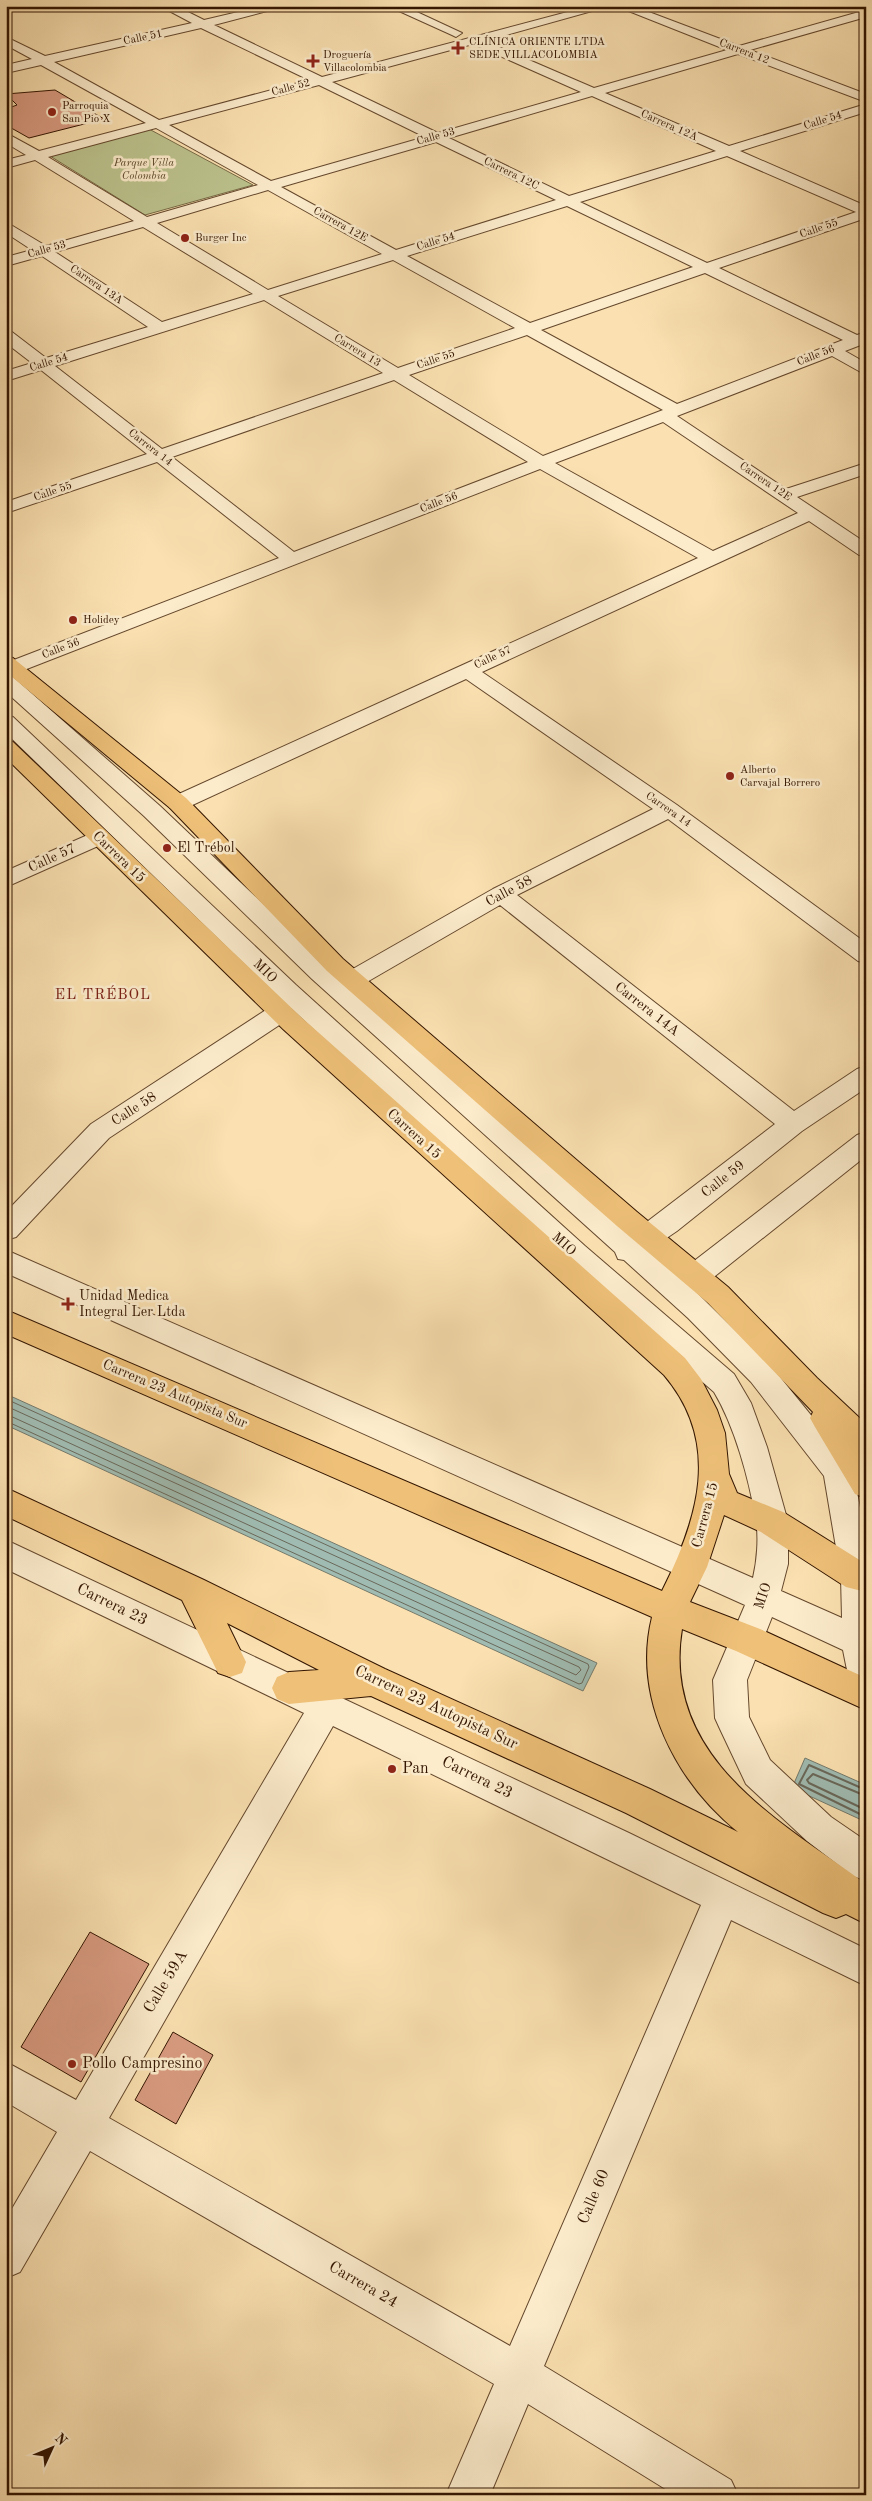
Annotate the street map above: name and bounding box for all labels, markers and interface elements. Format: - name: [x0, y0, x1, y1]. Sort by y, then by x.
- street label: Calle 51: [122, 28, 164, 48]
- place label: CLÍNICA ORIENTE LTDA SEDE VILLACOLOMBIA: [469, 35, 606, 61]
- street label: Carrera 12: [717, 37, 771, 67]
- marker: CLÍNICA ORIENTE LTDA SEDE VILLACOLOMBIA: [451, 41, 465, 55]
- place label: Droguería Villacolombia: [323, 50, 387, 74]
- marker: Droguería Villacolombia: [307, 55, 319, 67]
- street label: Calle 52: [270, 78, 312, 98]
- place label: Parroquia San Pio X: [62, 101, 111, 125]
- marker: Parroquia San Pio X: [46, 106, 58, 118]
- street label: Carrera 12A: [639, 109, 700, 144]
- street label: Calle 54: [802, 110, 844, 132]
- street label: Calle 53: [415, 126, 457, 148]
- street label: Carrera 12C: [482, 156, 540, 192]
- park label: Parque Villa Colombia: [113, 158, 174, 182]
- street label: Carrera 12E: [311, 206, 369, 244]
- street label: Calle 55: [798, 217, 840, 241]
- street label: Calle 54: [415, 231, 457, 253]
- marker: Burger Inc: [179, 232, 191, 244]
- place label: Burger Inc: [195, 233, 247, 244]
- street label: Calle 53: [26, 239, 68, 261]
- street label: Carrera 13A: [68, 263, 125, 307]
- street label: Carrera 13: [332, 333, 382, 369]
- street label: Calle 56: [796, 344, 836, 368]
- street label: Calle 55: [415, 348, 457, 372]
- street label: Calle 54: [28, 352, 70, 374]
- street label: Carrera 14: [126, 427, 174, 469]
- street label: Carrera 12E: [737, 461, 793, 503]
- street label: Calle 55: [32, 480, 74, 504]
- street label: Calle 56: [419, 491, 459, 515]
- marker: Holidey: [67, 614, 79, 626]
- place label: Holidey: [83, 615, 120, 626]
- street label: Calle 56: [41, 637, 81, 661]
- street label: Calle 57: [473, 645, 513, 671]
- place label: Alberto Carvajal Borrero: [740, 765, 820, 789]
- marker: Alberto Carvajal Borrero: [724, 770, 736, 782]
- street label: Carrera 14: [643, 790, 693, 830]
- street label: Carrera 15: [90, 829, 148, 885]
- street label: Calle 57: [26, 841, 78, 875]
- place label: El Trébol: [177, 841, 235, 855]
- marker: El Trébol: [161, 842, 173, 854]
- street label: Calle 58: [483, 873, 535, 909]
- street label: MIO: [250, 957, 280, 986]
- street label: Carrera 14A: [612, 980, 682, 1039]
- district label: EL TRÉBOL: [55, 985, 151, 1003]
- street label: Calle 58: [109, 1089, 159, 1129]
- street label: Carrera 15: [384, 1106, 444, 1162]
- street label: Calle 59: [699, 1158, 747, 1200]
- street label: MIO: [549, 1230, 579, 1258]
- place label: Unidad Medica Integral Ler Ltda: [79, 1289, 185, 1319]
- marker: Unidad Medica Integral Ler Ltda: [61, 1297, 75, 1311]
- street label: Carrera 23 Autopista Sur: [101, 1357, 250, 1431]
- street label: Carrera 15: [690, 1481, 720, 1549]
- street label: Carrera 23: [74, 1581, 150, 1629]
- street label: MIO: [752, 1581, 774, 1611]
- street label: Carrera 23 Autopista Sur: [352, 1663, 520, 1753]
- street label: Carrera 23: [439, 1754, 515, 1802]
- place label: Pan: [402, 1761, 429, 1777]
- marker: Pan: [386, 1763, 398, 1775]
- street label: Calle 59A: [141, 1948, 191, 2016]
- place label: Pollo Campresino: [82, 2056, 202, 2072]
- marker: Pollo Campresino: [66, 2058, 78, 2070]
- street label: Calle 60: [575, 2167, 613, 2227]
- street label: Carrera 24: [326, 2259, 400, 2311]
- north arrow: [28, 2424, 78, 2474]
- text: N: [52, 2431, 70, 2449]

